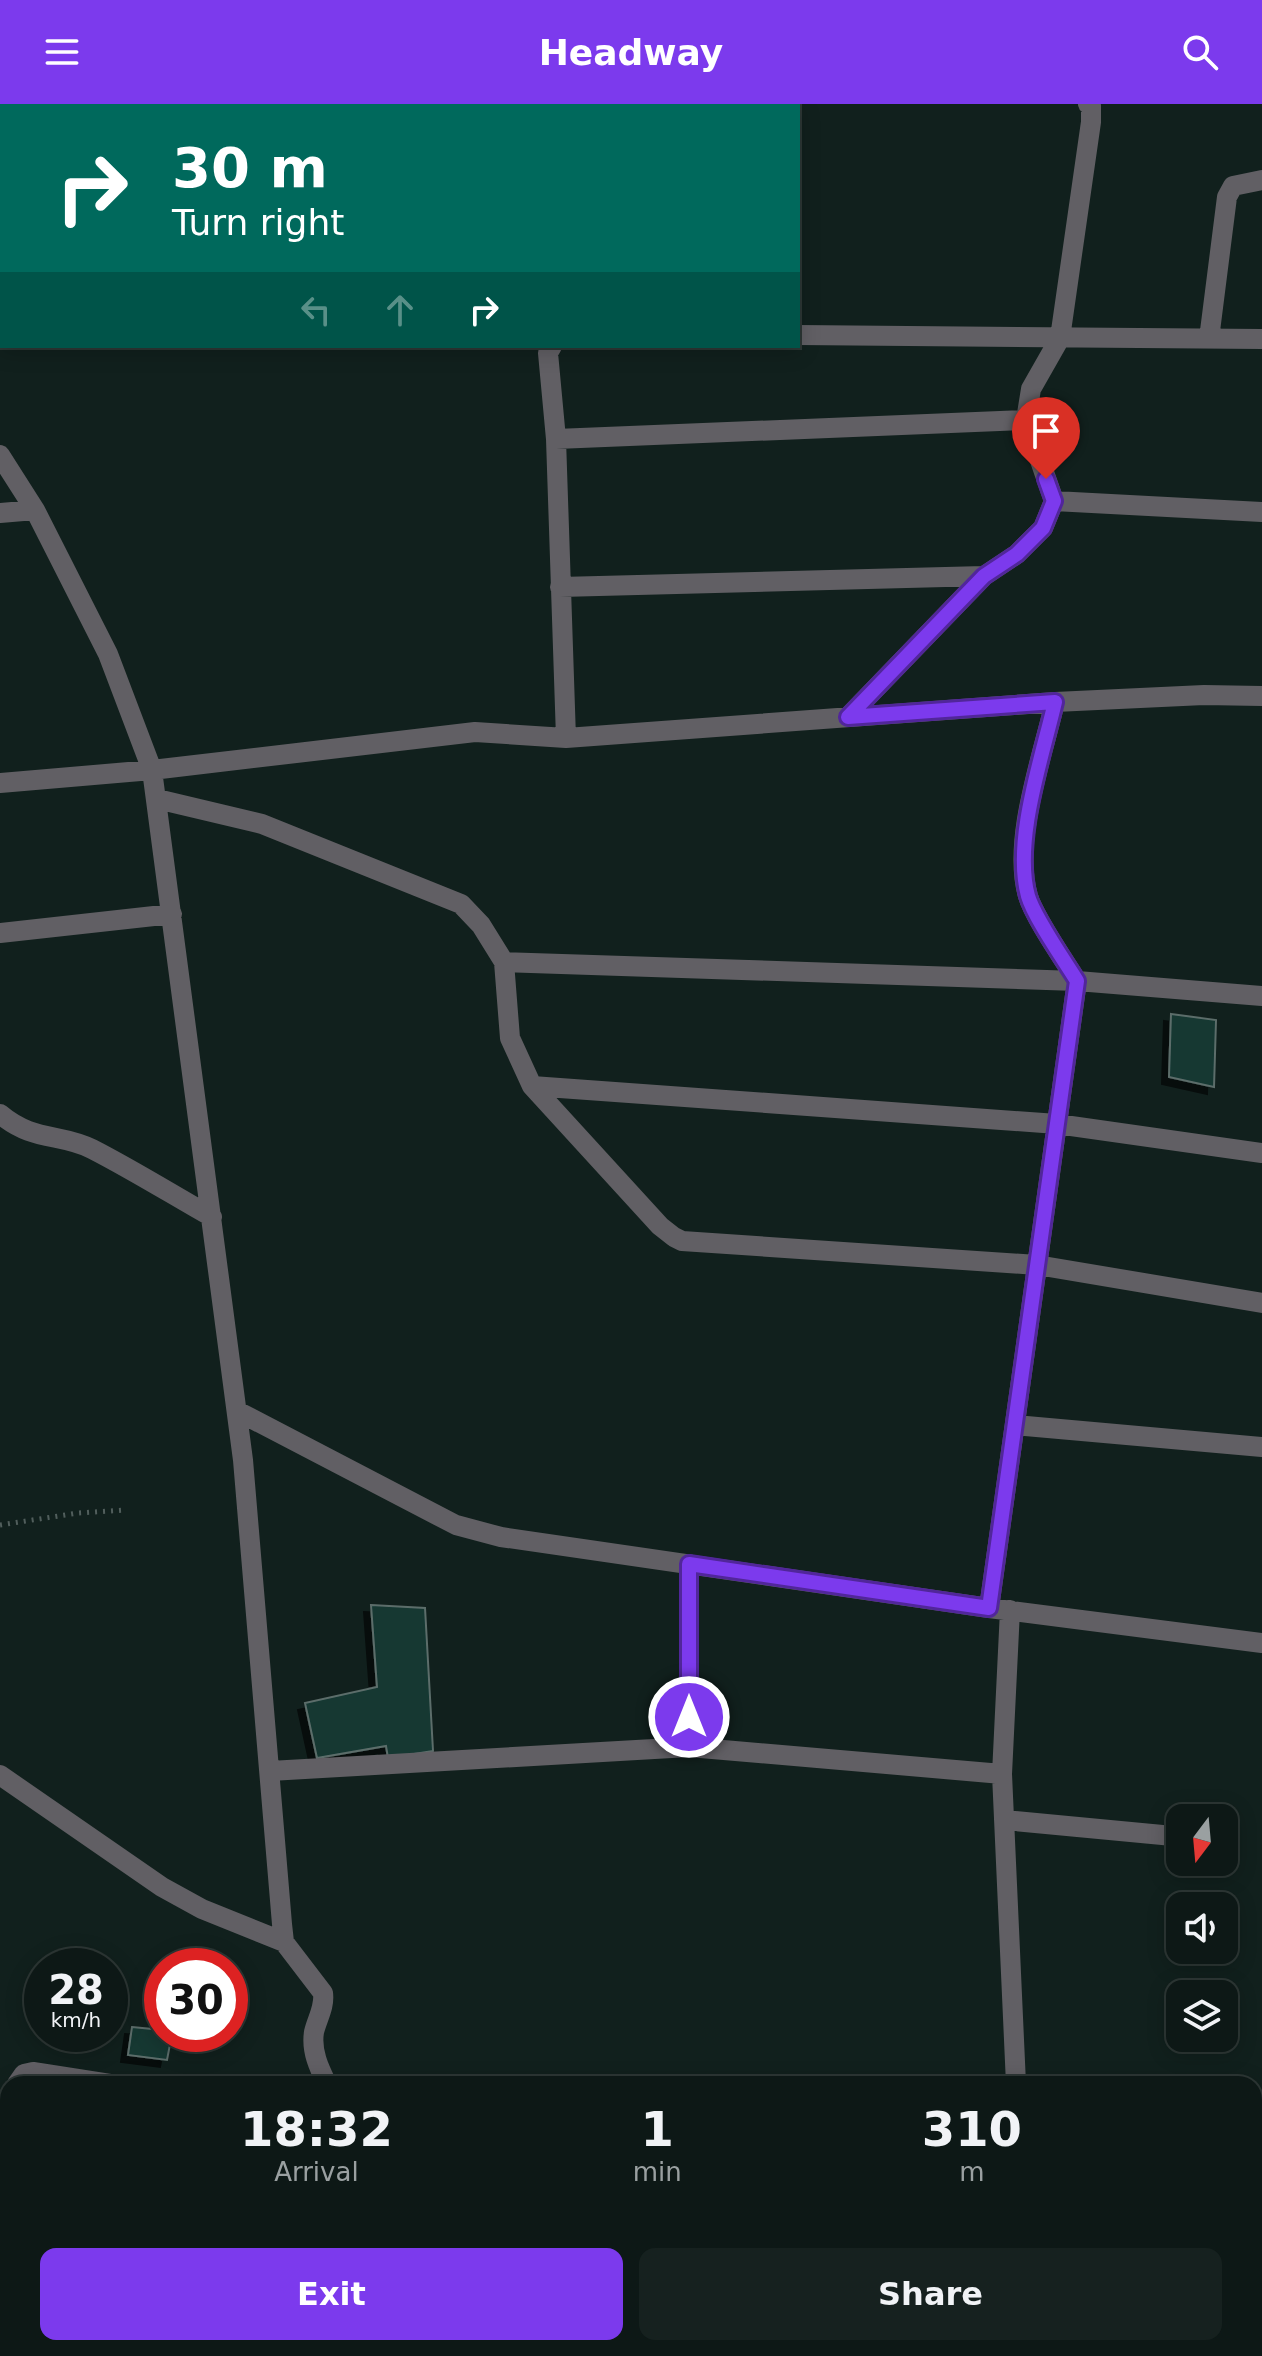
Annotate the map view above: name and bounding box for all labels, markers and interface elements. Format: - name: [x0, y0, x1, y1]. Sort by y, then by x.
- icon: menu: [40, 30, 84, 74]
- icon: search: [1178, 30, 1222, 74]
- text: Headway: [539, 32, 723, 73]
- text: 30 m: [172, 135, 328, 200]
- icon: right: [40, 136, 144, 240]
- text: Turn right: [172, 202, 344, 243]
- icon: left: [294, 288, 338, 332]
- icon: ahead: [378, 288, 422, 332]
- icon: right: [462, 288, 506, 332]
- pin: [1012, 397, 1080, 479]
- icon: arrive: [1024, 409, 1068, 453]
- position arrow: [647, 1675, 731, 1759]
- north arrow: [1166, 1804, 1238, 1876]
- map controls: [1166, 1804, 1238, 2052]
- button: sound: [1166, 1892, 1238, 1964]
- speed limit sign: 30: [144, 1948, 248, 2052]
- text: 28: [48, 1967, 104, 2013]
- button: layers: [1166, 1980, 1238, 2052]
- text: km/h: [51, 2008, 101, 2032]
- text: 18:32: [240, 2101, 393, 2157]
- text: 1: [641, 2101, 674, 2157]
- text: 310: [922, 2101, 1022, 2157]
- text: Arrival: [274, 2157, 359, 2187]
- text: min: [633, 2157, 682, 2187]
- text: m: [959, 2157, 985, 2187]
- button: Exit: [40, 2248, 623, 2340]
- button: Share: [639, 2248, 1222, 2340]

